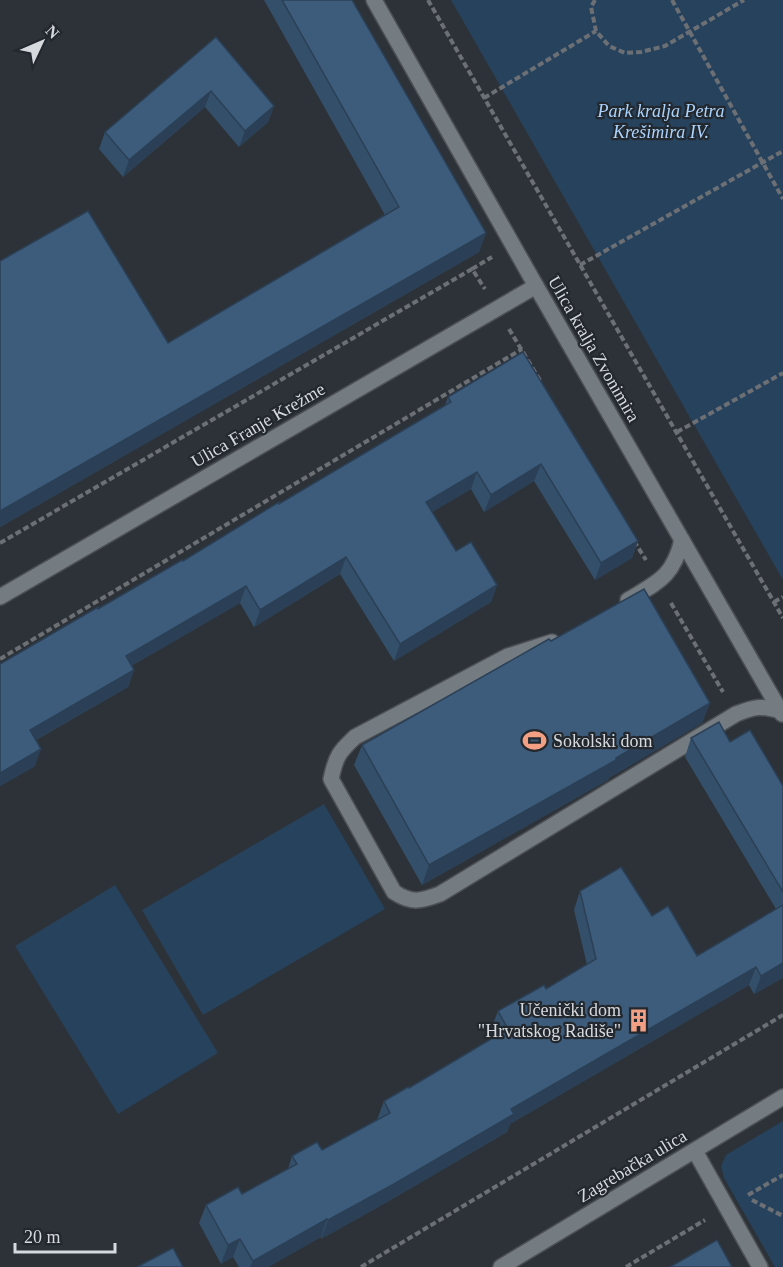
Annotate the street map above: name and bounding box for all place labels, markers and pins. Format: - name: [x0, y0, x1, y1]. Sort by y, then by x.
- sports icon: Sokolski dom: [522, 728, 548, 754]
- place label: Sokolski dom: [553, 731, 653, 751]
- place label: Učenički dom "Hrvatskog Radiše": [478, 1000, 621, 1041]
- building icon: Učenički dom "Hrvatskog Radiše": [626, 1007, 652, 1033]

